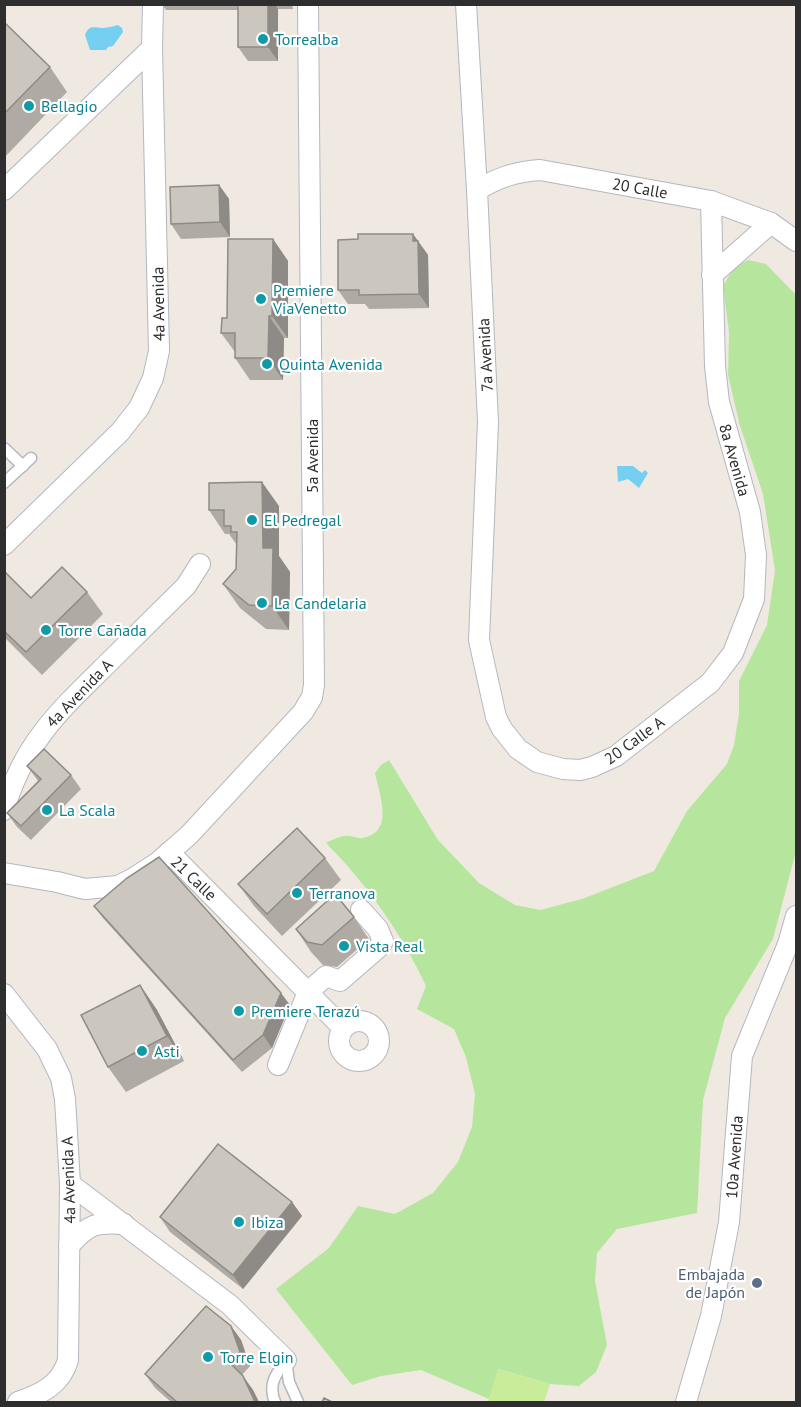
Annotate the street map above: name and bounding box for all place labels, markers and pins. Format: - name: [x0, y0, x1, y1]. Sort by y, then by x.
- place label: Torrealba: [275, 29, 339, 49]
- marker: Torrealba: [256, 32, 270, 46]
- place label: Bellagio: [41, 96, 97, 116]
- marker: Bellagio: [22, 99, 36, 113]
- place label: Premiere ViaVenetto: [272, 280, 347, 318]
- marker: Premiere ViaVenetto: [254, 292, 268, 306]
- place label: Quinta Avenida: [279, 354, 383, 374]
- marker: Quinta Avenida: [260, 357, 274, 371]
- place label: El Pedregal: [264, 510, 342, 530]
- marker: El Pedregal: [245, 513, 259, 527]
- place label: La Candelaria: [274, 593, 367, 613]
- marker: La Candelaria: [255, 596, 269, 610]
- place label: Torre Cañada: [58, 620, 147, 640]
- marker: Torre Cañada: [39, 623, 53, 637]
- place label: La Scala: [59, 800, 115, 820]
- marker: La Scala: [40, 803, 54, 817]
- place label: Terranova: [309, 883, 376, 903]
- marker: Terranova: [290, 886, 304, 900]
- place label: Vista Real: [355, 936, 424, 956]
- marker: Vista Real: [337, 939, 351, 953]
- place label: Premiere Terazú: [251, 1001, 360, 1021]
- marker: Premiere Terazú: [232, 1004, 246, 1018]
- place label: Asti: [154, 1041, 180, 1061]
- marker: Asti: [135, 1044, 149, 1058]
- place label: Ibiza: [251, 1212, 284, 1232]
- marker: Ibiza: [232, 1215, 246, 1229]
- place label: Embajada de Japón: [678, 1264, 745, 1302]
- marker: Embajada de Japón: [750, 1276, 764, 1290]
- place label: Torre Elgin: [220, 1347, 294, 1367]
- marker: Torre Elgin: [201, 1350, 215, 1364]

